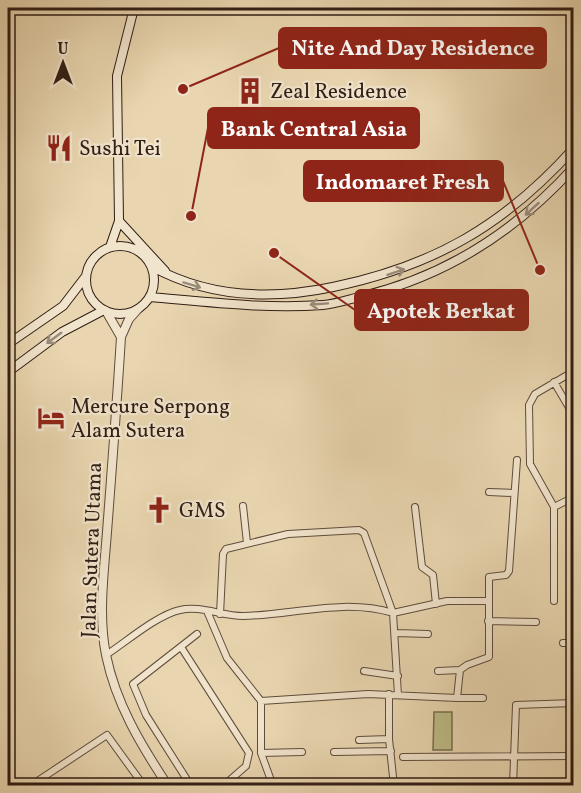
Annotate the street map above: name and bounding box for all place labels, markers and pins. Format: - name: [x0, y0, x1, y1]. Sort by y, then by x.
- callout: Nite And Day Residence: [279, 28, 546, 68]
- building icon: Zeal Residence: [235, 76, 265, 106]
- place label: Zeal Residence: [270, 78, 407, 107]
- callout: Bank Central Asia: [208, 108, 419, 148]
- restaurant icon: Sushi Tei: [44, 133, 74, 163]
- place label: Sushi Tei: [79, 135, 161, 164]
- callout: Indomaret Fresh: [304, 161, 503, 201]
- callout: Apotek Berkat: [355, 290, 528, 330]
- place label: Mercure Serpong Alam Sutera: [71, 393, 230, 446]
- hotel icon: Mercure Serpong Alam Sutera: [36, 403, 66, 433]
- church icon: GMS: [144, 495, 174, 525]
- place label: GMS: [179, 497, 226, 526]

